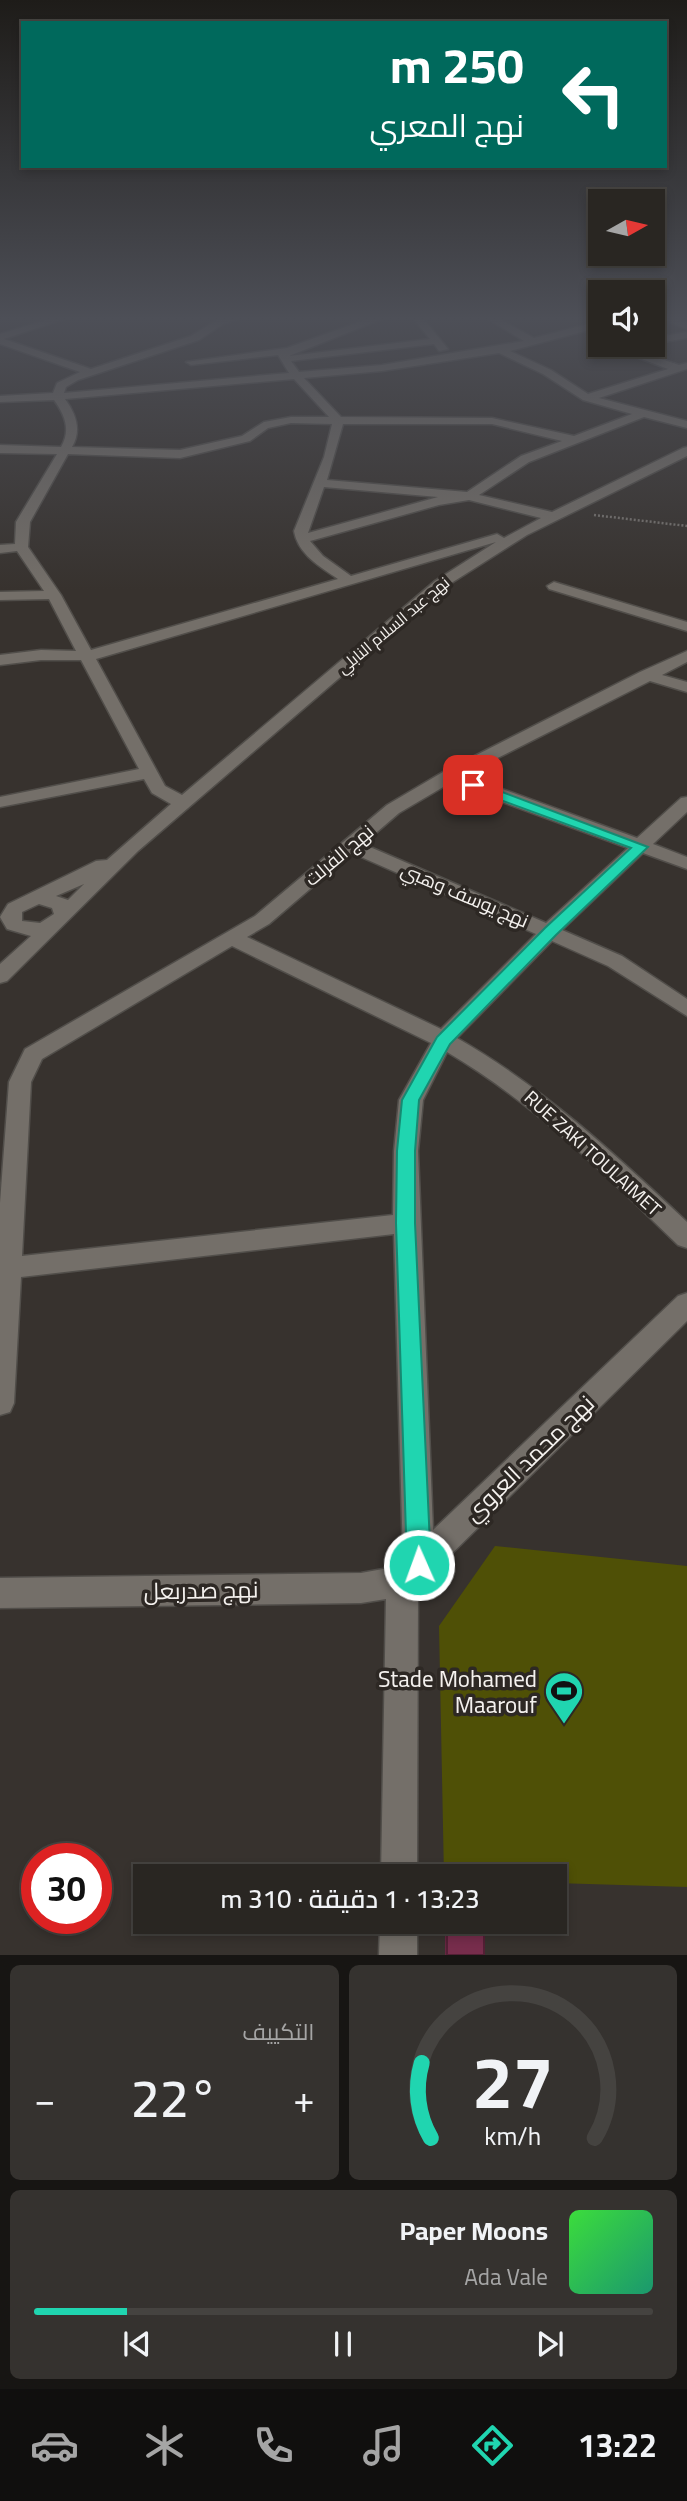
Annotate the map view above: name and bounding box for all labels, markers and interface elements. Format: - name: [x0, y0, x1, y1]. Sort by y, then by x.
- text: 250 m: [390, 19, 524, 111]
- icon: left: [548, 49, 639, 140]
- text: نهج المعري: [370, 95, 524, 155]
- north arrow: [588, 189, 665, 266]
- map controls: [588, 189, 665, 357]
- button: sound: [588, 280, 665, 357]
- street label: نهج عبد السلام النابلي: [329, 568, 457, 682]
- pin: [443, 755, 503, 815]
- icon: arrive: [454, 766, 492, 804]
- street label: نهج الفرلت: [296, 815, 382, 895]
- street label: نهج يوسف وهبي: [395, 852, 535, 938]
- street label: RUE ZAKI TOULAIMET: [516, 1081, 670, 1225]
- street label: نهج محمد العروي: [453, 1384, 605, 1532]
- position arrow: [382, 1528, 456, 1602]
- street label: نهج صدربعل: [143, 1568, 259, 1612]
- place label: Stade Mohamed Maarouf: [378, 1657, 537, 1726]
- sports icon: Stade Mohamed Maarouf: [543, 1670, 585, 1725]
- speed limit sign: 30: [21, 1843, 112, 1934]
- text: 13:23 · 1 دقيقة · 310 m: [220, 1874, 480, 1923]
- text: التكييف: [242, 2010, 315, 2053]
- text: 27: [472, 2014, 553, 2151]
- text: 22°: [131, 2049, 218, 2147]
- text: −: [34, 2063, 55, 2135]
- text: +: [293, 2063, 315, 2135]
- text: km/h: [484, 2112, 541, 2159]
- text: Paper Moons: [400, 2206, 548, 2255]
- text: Ada Vale: [464, 2255, 548, 2298]
- icon: previous: [118, 2325, 156, 2363]
- icon: pause: [324, 2325, 362, 2363]
- icon: next: [531, 2325, 569, 2363]
- text: 13:22: [578, 2415, 657, 2475]
- icon: car: [30, 2421, 79, 2470]
- icon: climate: [140, 2421, 189, 2470]
- icon: phone: [249, 2421, 298, 2470]
- icon: music: [359, 2421, 408, 2470]
- icon: directions: [468, 2421, 517, 2470]

